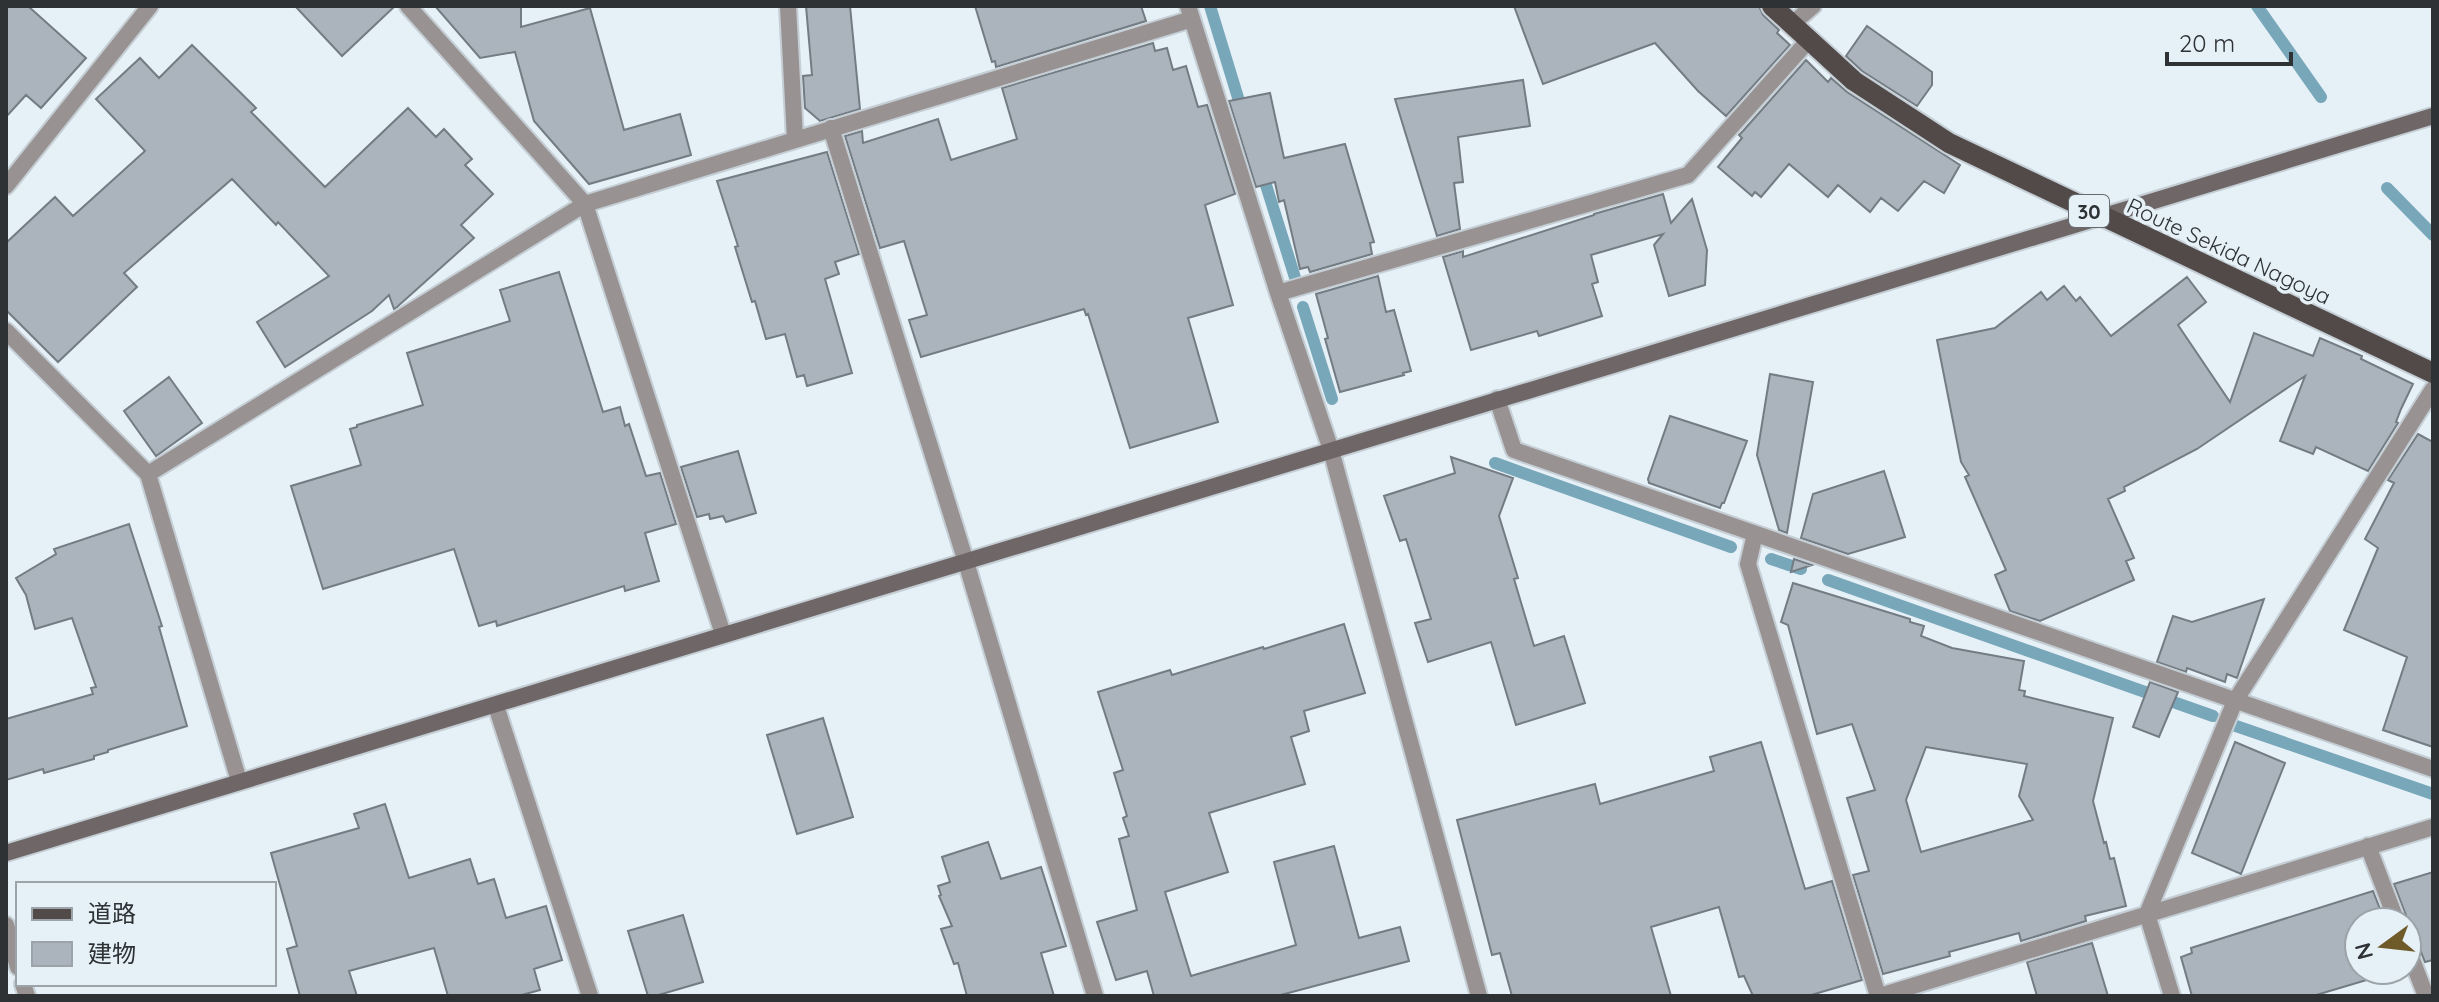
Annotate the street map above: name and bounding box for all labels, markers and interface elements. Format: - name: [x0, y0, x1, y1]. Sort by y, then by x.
- scale bar: [2167, 16, 2291, 66]
- text: 20 m: [2179, 28, 2235, 58]
- street label: Route Sekida Nagoya: [2123, 191, 2335, 311]
- road number: 30: [2069, 195, 2109, 227]
- legend: [16, 882, 276, 986]
- text: 道路: [88, 898, 136, 928]
- north arrow: [2343, 906, 2423, 986]
- text: 建物: [88, 938, 136, 968]
- text: N: [2348, 940, 2379, 963]

